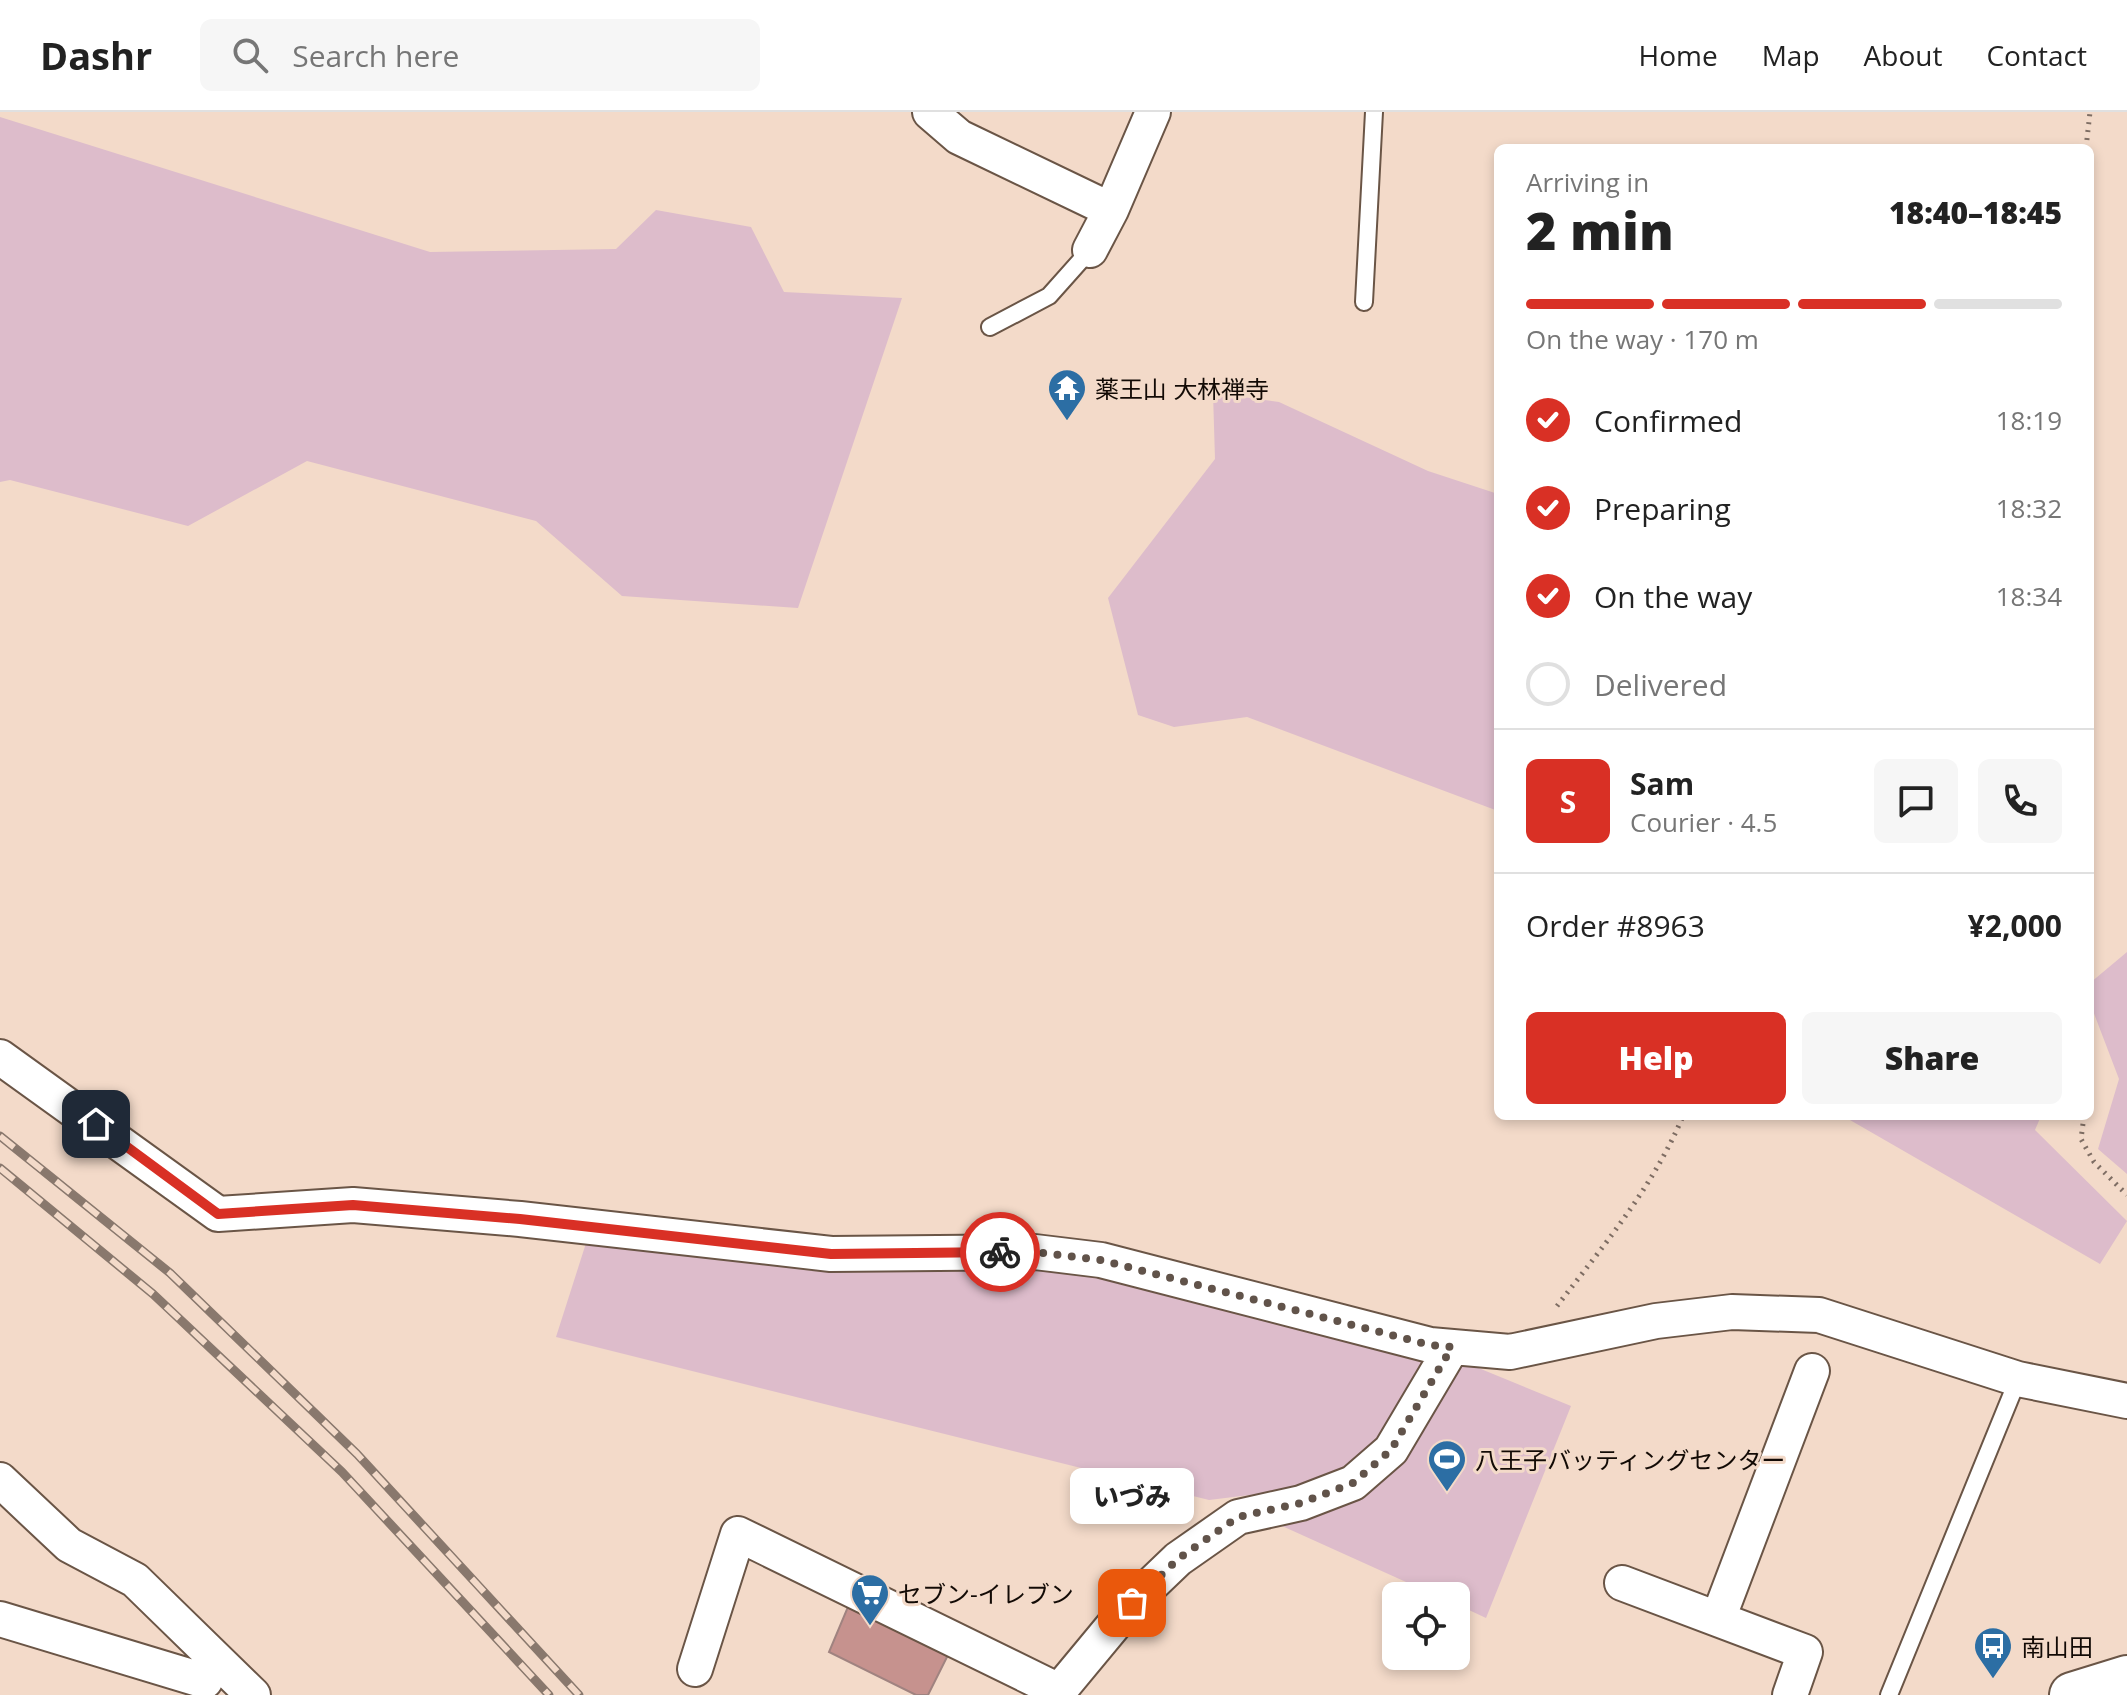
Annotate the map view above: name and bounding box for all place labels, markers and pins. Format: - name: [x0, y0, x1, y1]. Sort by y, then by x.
- temple icon: 薬王山 大林禅寺: [1046, 367, 1088, 422]
- place label: 薬王山 大林禅寺: [1095, 372, 1269, 405]
- pin: [62, 1090, 130, 1158]
- sports icon: 八王子バッティングセンター: [1426, 1438, 1468, 1493]
- place label: 八王子バッティングセンター: [1475, 1443, 1786, 1476]
- callout: いづみ: [1070, 1467, 1194, 1523]
- pin: [1098, 1569, 1166, 1637]
- supermarket icon: セブン-イレブン: [849, 1572, 891, 1627]
- place label: セブン-イレブン: [898, 1577, 1074, 1610]
- bus stop icon: 南山田: [1972, 1625, 2014, 1680]
- place label: 南山田: [2021, 1630, 2093, 1663]

